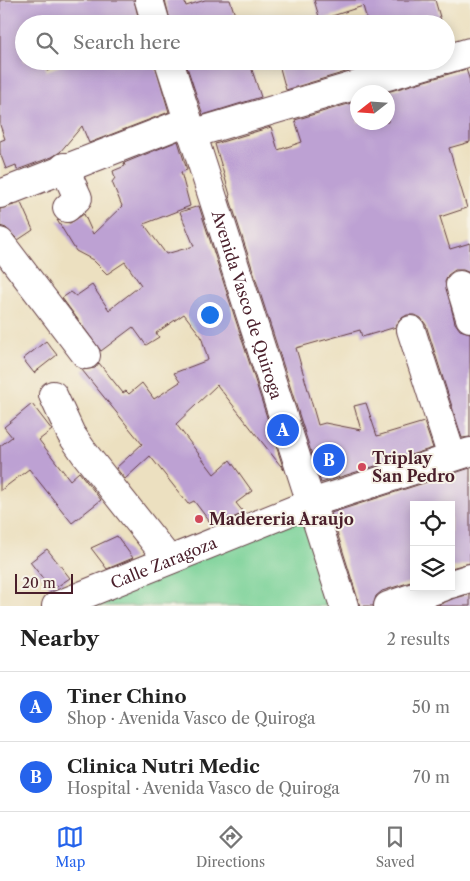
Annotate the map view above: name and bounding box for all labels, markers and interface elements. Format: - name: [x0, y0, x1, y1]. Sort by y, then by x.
- search box: [15, 15, 455, 70]
- icon: search: [33, 29, 61, 57]
- text: Search here: [73, 31, 181, 54]
- north arrow: [350, 85, 395, 130]
- street label: Avenida Vasco de Quiroga: [207, 207, 287, 402]
- your location: [197, 302, 223, 328]
- pin: A: [267, 411, 299, 449]
- pin: B: [313, 441, 345, 479]
- place label: Triplay San Pedro: [372, 448, 455, 486]
- marker: Triplay San Pedro: [356, 461, 368, 473]
- map controls: [410, 501, 455, 591]
- button: locate: [410, 501, 455, 546]
- place label: Madereria Araujo: [209, 509, 354, 529]
- marker: Madereria Araujo: [193, 513, 205, 525]
- street label: Calle Zaragoza: [107, 532, 220, 593]
- button: layers: [410, 546, 455, 591]
- scale bar: [15, 571, 72, 594]
- text: 20 m: [22, 574, 56, 592]
- text: Nearby: [20, 626, 99, 651]
- text: 2 results: [387, 629, 450, 649]
- text: Tiner Chino: [67, 685, 186, 708]
- text: A: [30, 697, 42, 717]
- text: 50 m: [412, 697, 450, 717]
- text: Shop · Avenida Vasco de Quiroga: [67, 708, 315, 728]
- text: Clinica Nutri Medic: [67, 755, 260, 778]
- text: B: [30, 767, 42, 787]
- text: 70 m: [413, 767, 450, 787]
- text: Hospital · Avenida Vasco de Quiroga: [67, 778, 340, 798]
- tab: Map: [55, 823, 85, 871]
- tab: Directions: [196, 823, 265, 871]
- tab: Saved: [376, 823, 415, 871]

